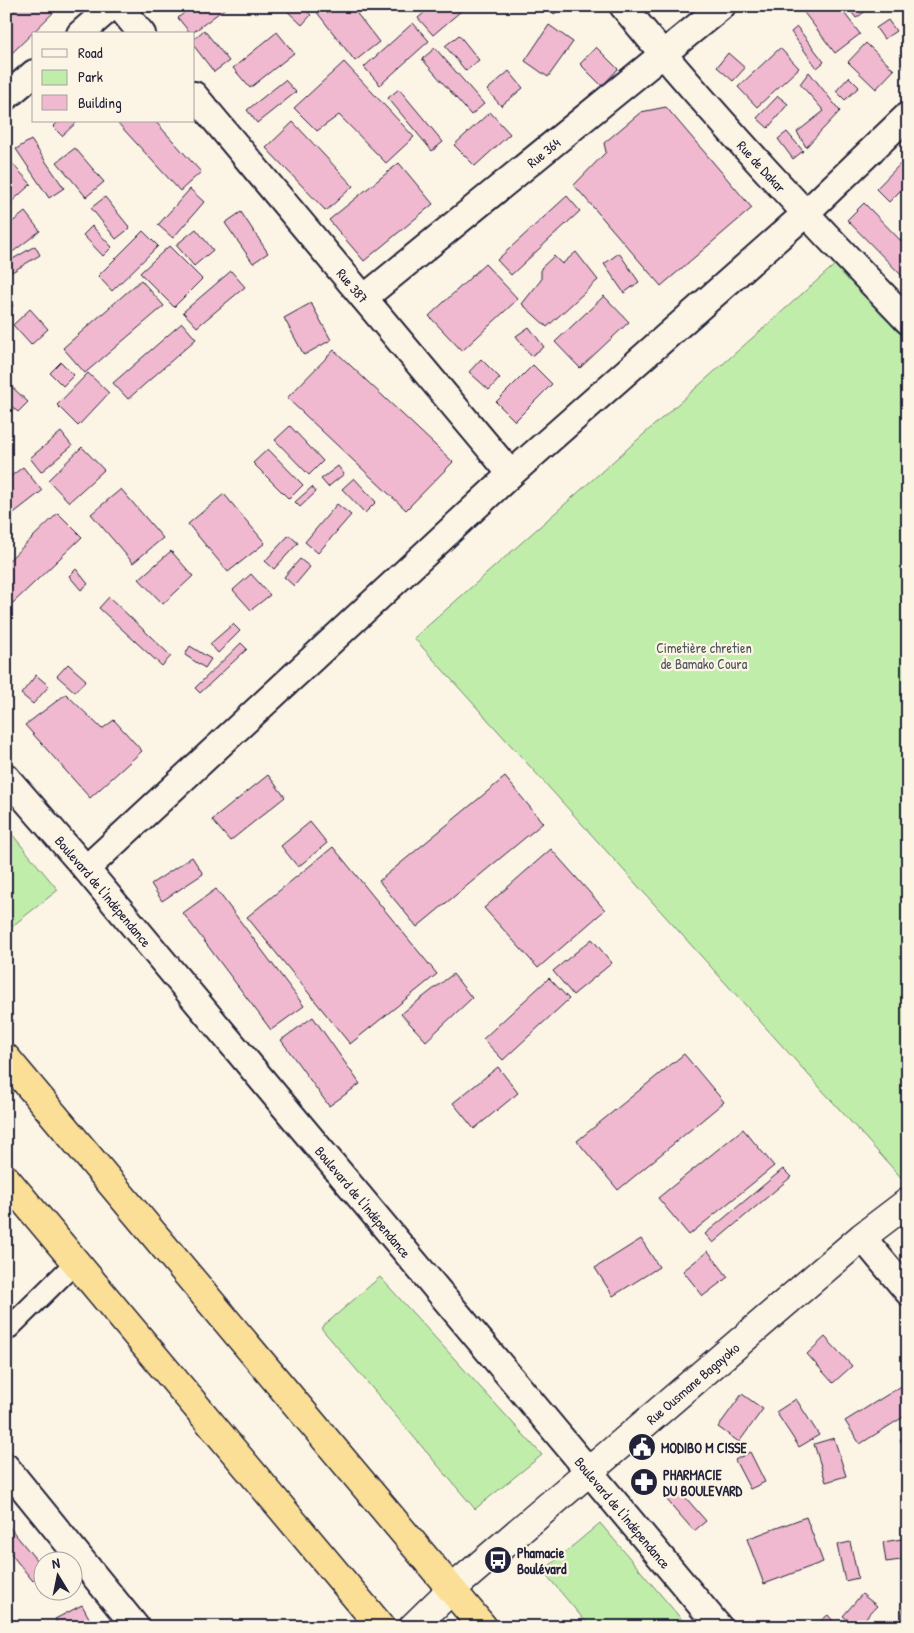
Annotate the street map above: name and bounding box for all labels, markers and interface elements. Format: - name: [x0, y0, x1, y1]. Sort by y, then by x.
- legend: [32, 32, 195, 122]
- text: Road: [78, 42, 103, 63]
- text: Park: [78, 66, 103, 87]
- text: Building: [78, 92, 122, 113]
- street label: Rue 364: [522, 133, 564, 171]
- street label: Rue de Dakar: [734, 136, 791, 196]
- street label: Rue 387: [333, 264, 373, 307]
- park label: Cimetière chretien de Bamako Coura: [656, 638, 752, 673]
- street label: Boulevard de l'Indépendance: [51, 831, 156, 951]
- street label: Boulevard de l'Indépendance: [311, 1142, 416, 1262]
- street label: Rue Ousmane Bagayoko: [642, 1337, 743, 1428]
- public building icon: MODIBO M CISSE: [627, 1432, 657, 1462]
- place label: MODIBO M CISSE: [661, 1438, 748, 1457]
- street label: Boulevard de l'Indépendance: [571, 1452, 676, 1572]
- place label: PHARMACIE DU BOULEVARD: [663, 1465, 743, 1500]
- pharmacy icon: PHARMACIE DU BOULEVARD: [629, 1467, 659, 1497]
- place label: Phamacie Boulévard: [517, 1543, 567, 1578]
- bus stop icon: Phamacie Boulévard: [483, 1545, 513, 1575]
- north arrow: [32, 1550, 82, 1600]
- text: N: [50, 1553, 62, 1573]

